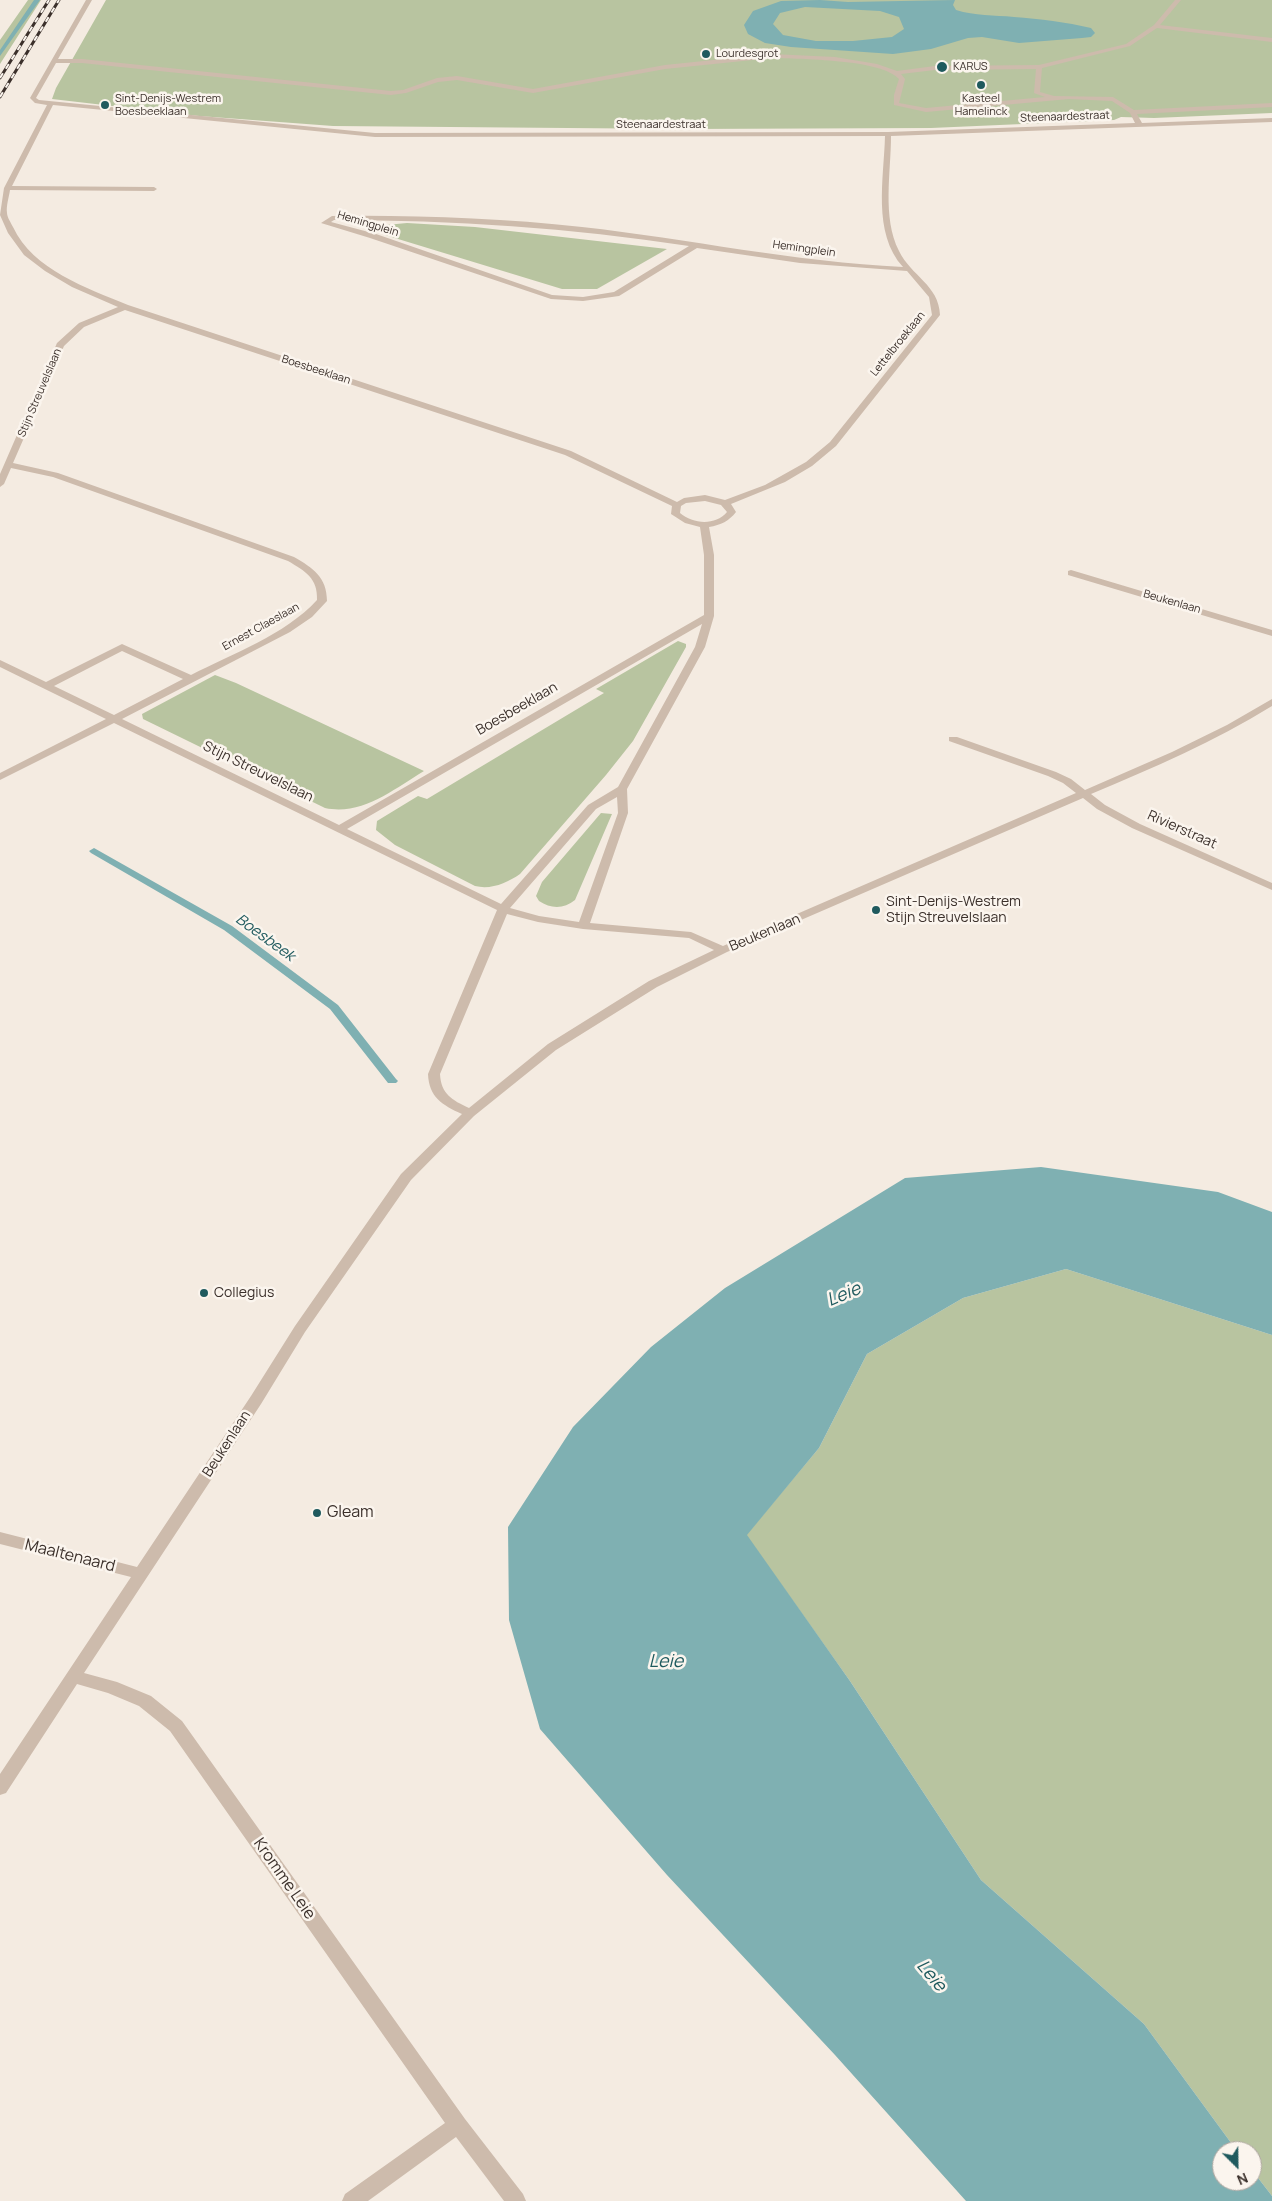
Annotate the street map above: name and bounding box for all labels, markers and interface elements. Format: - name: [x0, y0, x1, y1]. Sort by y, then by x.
- place label: Lourdesgrot: [716, 47, 779, 61]
- marker: Lourdesgrot: [700, 48, 712, 60]
- marker: KARUS: [935, 60, 949, 74]
- place label: KARUS: [953, 60, 988, 74]
- marker: Kasteel Hamelinck: [975, 79, 987, 91]
- place label: Sint-Denijs-Westrem Boesbeeklaan: [115, 92, 221, 118]
- place label: Kasteel Hamelinck: [955, 92, 1007, 118]
- marker: Sint-Denijs-Westrem Boesbeeklaan: [99, 99, 111, 111]
- street label: Steenaardestraat: [1020, 109, 1110, 125]
- street label: Steenaardestraat: [616, 118, 706, 132]
- street label: Hemingplein: [336, 208, 400, 240]
- street label: Hemingplein: [772, 238, 836, 260]
- street label: Lettelbroeklaan: [868, 309, 928, 379]
- street label: Stijn Streuvelslaan: [15, 347, 65, 439]
- street label: Boesbeeklaan: [280, 353, 352, 387]
- street label: Beukenlaan: [1142, 588, 1202, 616]
- street label: Ernest Claeslaan: [220, 600, 302, 654]
- street label: Boesbeeklaan: [473, 679, 561, 739]
- street label: Stijn Streuvelslaan: [200, 738, 316, 806]
- street label: Rivierstraat: [1145, 807, 1219, 853]
- place label: Sint-Denijs-Westrem Stijn Streuvelslaan: [886, 894, 1021, 926]
- marker: Sint-Denijs-Westrem Stijn Streuvelslaan: [870, 904, 882, 916]
- water label: Boesbeek: [232, 911, 298, 965]
- street label: Beukenlaan: [727, 911, 803, 955]
- water label: Leie: [824, 1278, 864, 1312]
- place label: Collegius: [214, 1285, 274, 1301]
- marker: Collegius: [198, 1287, 210, 1299]
- street label: Beukenlaan: [199, 1408, 255, 1480]
- place label: Gleam: [327, 1503, 374, 1523]
- marker: Gleam: [311, 1507, 323, 1519]
- street label: Maaltenaard: [23, 1535, 117, 1577]
- water label: Leie: [649, 1651, 683, 1673]
- street label: Kromme Leie: [249, 1835, 319, 1923]
- water label: Leie: [912, 1956, 950, 1996]
- north arrow: [1212, 2141, 1262, 2191]
- text: N: [1234, 2169, 1251, 2190]

